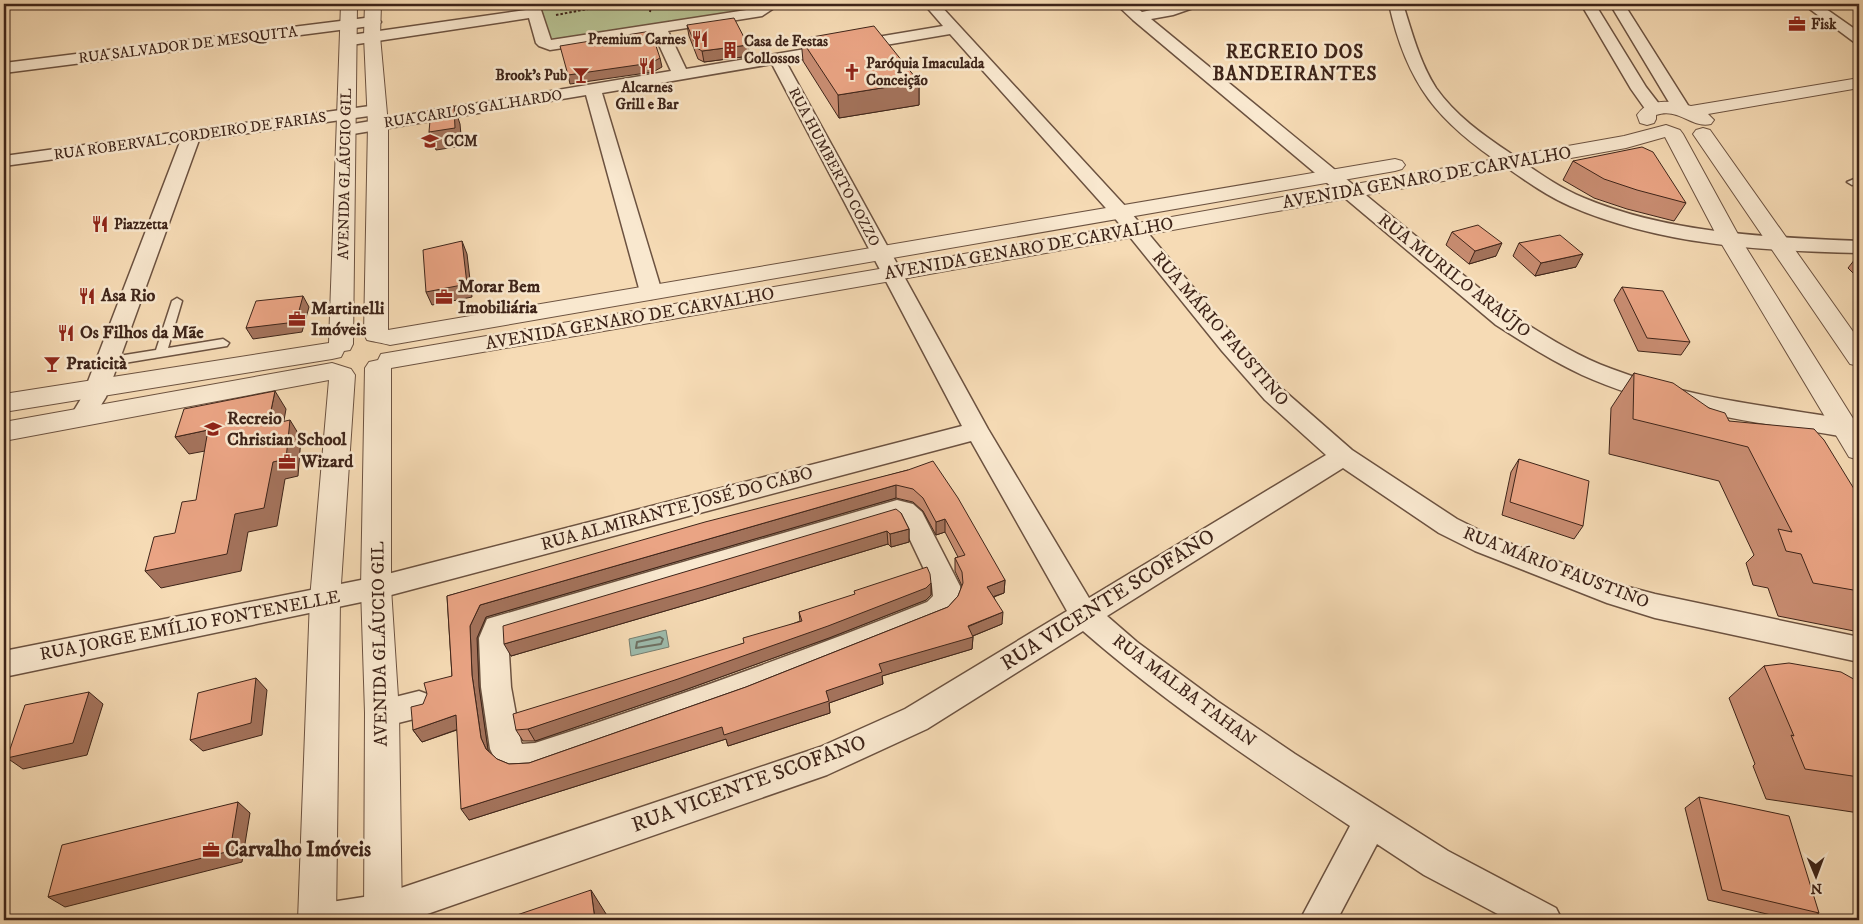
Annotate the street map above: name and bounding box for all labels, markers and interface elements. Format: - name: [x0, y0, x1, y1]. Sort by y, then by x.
- office icon: Fisk: [1787, 14, 1807, 34]
- place label: Fisk: [1811, 15, 1837, 34]
- street label: RUA SALVADOR DE MESQUITA: [77, 22, 299, 68]
- restaurant icon: Premium Carnes: [690, 29, 710, 49]
- place label: Premium Carnes: [588, 30, 686, 49]
- place label: Casa de Festas Collossos: [744, 32, 828, 68]
- building icon: Casa de Festas Collossos: [720, 40, 740, 60]
- district label: RECREIO DOS BANDEIRANTES: [1212, 41, 1378, 86]
- place label: Paróquia Imaculada Conceição: [866, 54, 985, 90]
- restaurant icon: Alcarnes Grill e Bar: [637, 56, 657, 76]
- church icon: Paróquia Imaculada Conceição: [842, 62, 862, 82]
- bar icon: Brook's Pub: [571, 65, 591, 85]
- place label: Brook's Pub: [495, 66, 567, 85]
- place label: Alcarnes Grill e Bar: [615, 78, 679, 114]
- street label: RUA HUMBERTO COZZO: [784, 84, 884, 250]
- street label: RUA CARLOS GALHARDO: [382, 85, 564, 133]
- street label: AVENIDA GLÁUCIO GIL: [333, 88, 356, 260]
- street label: RUA ROBERVAL CORDEIRO DE FARIAS: [53, 107, 328, 165]
- school or university icon: CCM: [420, 131, 440, 151]
- place label: CCM: [444, 132, 478, 151]
- street label: AVENIDA GENARO DE CARVALHO: [1281, 142, 1573, 214]
- street label: RUA MURILO ARAÚJO: [1373, 209, 1535, 343]
- street label: AVENIDA GENARO DE CARVALHO: [883, 213, 1175, 285]
- restaurant icon: Piazzetta: [90, 214, 110, 234]
- place label: Piazzetta: [114, 215, 169, 234]
- street label: RUA MÁRIO FAUSTINO: [1147, 247, 1294, 411]
- place label: Morar Bem Imobiliária: [458, 276, 541, 319]
- street label: AVENIDA GENARO DE CARVALHO: [484, 283, 776, 355]
- place label: Asa Rio: [100, 285, 156, 307]
- restaurant icon: Asa Rio: [77, 286, 97, 306]
- office icon: Morar Bem Imobiliária: [434, 287, 454, 307]
- place label: Martinelli Imóveis: [311, 298, 385, 341]
- office icon: Martinelli Imóveis: [287, 309, 307, 329]
- place label: Os Filhos da Mãe: [80, 322, 204, 344]
- restaurant icon: Os Filhos da Mãe: [56, 323, 76, 343]
- place label: Praticità: [66, 353, 127, 375]
- bar icon: Praticità: [42, 354, 62, 374]
- place label: Recreio Christian School: [227, 408, 347, 451]
- school or university icon: Recreio Christian School: [203, 419, 223, 439]
- place label: Wizard: [300, 451, 354, 473]
- office icon: Wizard: [277, 452, 297, 472]
- street label: RUA ALMIRANTE JOSÉ DO CABO: [539, 462, 815, 556]
- street label: RUA MÁRIO FAUSTINO: [1460, 521, 1653, 614]
- street label: RUA VICENTE SCOFANO: [996, 523, 1220, 677]
- street label: AVENIDA GLÁUCIO GIL: [366, 541, 393, 747]
- street label: RUA JORGE EMÍLIO FONTENELLE: [38, 585, 342, 666]
- street label: RUA MALBA TAHAN: [1108, 630, 1260, 752]
- street label: RUA VICENTE SCOFANO: [628, 729, 870, 839]
- place label: Carvalho Imóveis: [225, 837, 371, 863]
- office icon: Carvalho Imóveis: [201, 840, 221, 860]
- north arrow: [1790, 852, 1840, 902]
- text: N: [1810, 879, 1822, 897]

